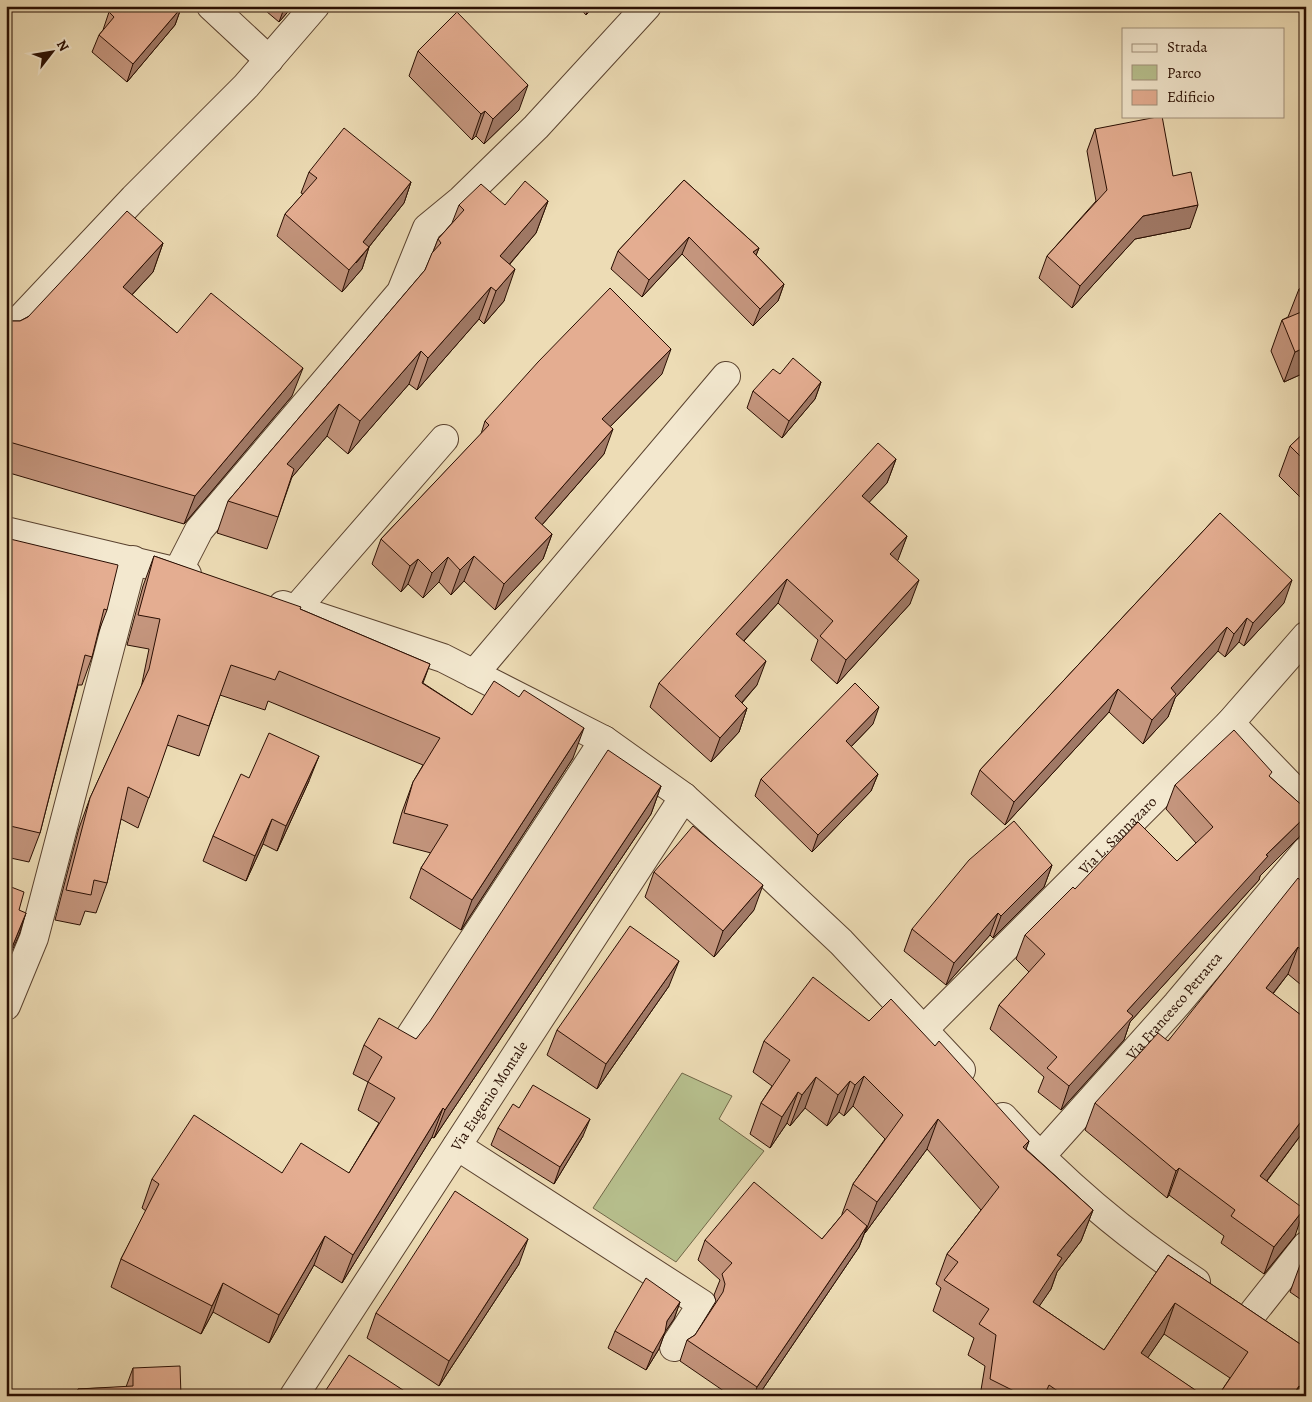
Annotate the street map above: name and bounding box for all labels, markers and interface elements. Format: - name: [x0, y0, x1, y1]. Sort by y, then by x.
- north arrow: [28, 28, 78, 78]
- legend: [1122, 28, 1284, 118]
- text: N: [52, 36, 73, 55]
- text: Strada: [1167, 37, 1208, 57]
- text: Parco: [1167, 63, 1201, 83]
- text: Edificio: [1167, 87, 1215, 107]
- street label: Via L. Sannazaro: [1074, 792, 1161, 879]
- street label: Via Francesco Petrarca: [1121, 948, 1227, 1065]
- street label: Via Eugenio Montale: [446, 1037, 533, 1156]

